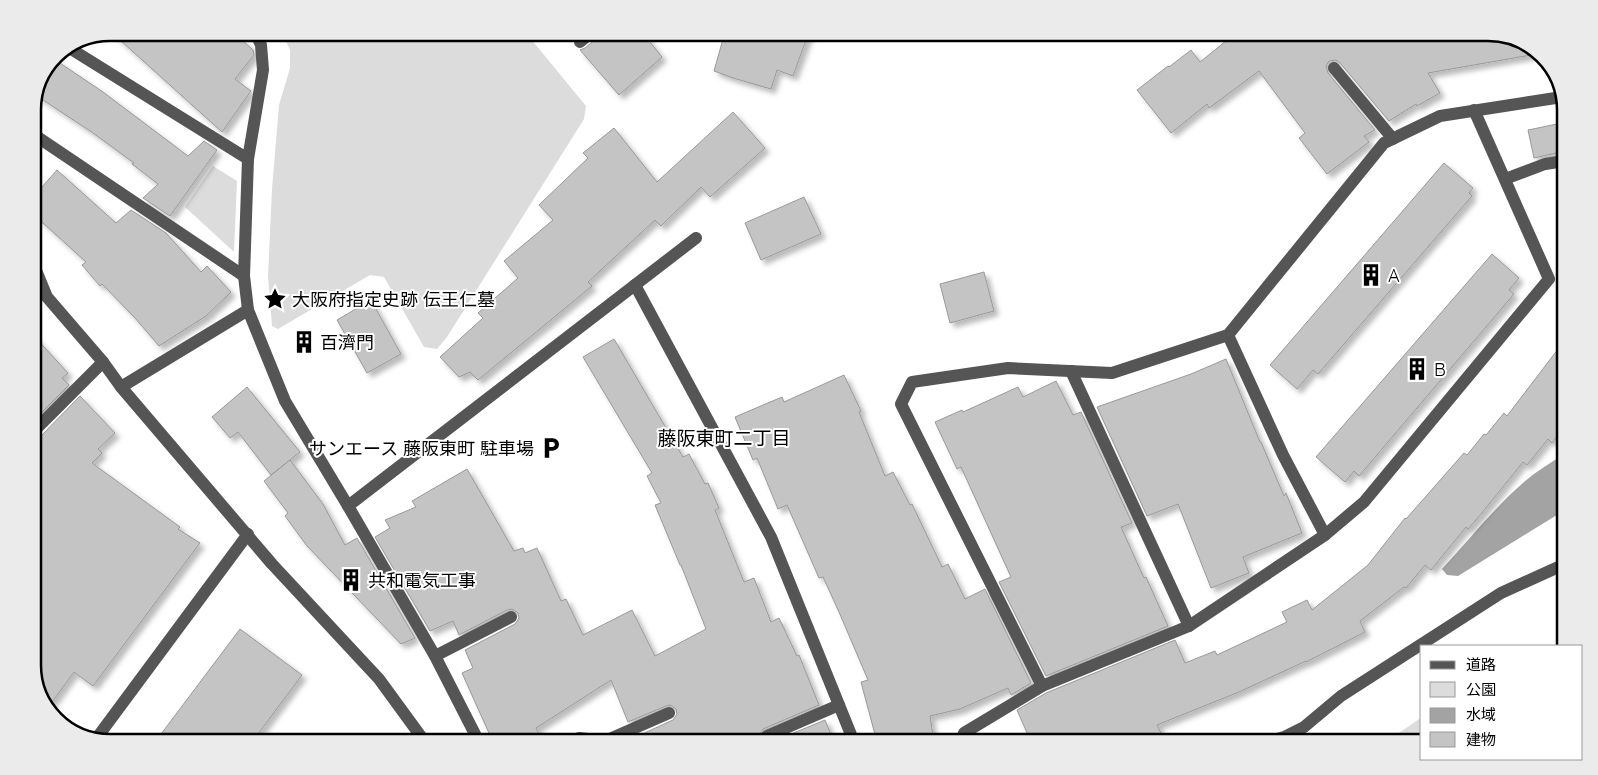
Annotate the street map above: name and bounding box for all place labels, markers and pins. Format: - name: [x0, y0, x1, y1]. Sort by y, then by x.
- building icon: A: [1358, 262, 1384, 288]
- place label: A: [1388, 264, 1400, 287]
- place icon: 大阪府指定史跡 伝王仁墓: [262, 286, 288, 312]
- place label: 大阪府指定史跡 伝王仁墓: [292, 288, 495, 311]
- building icon: 百濟門: [291, 329, 317, 355]
- place label: 百濟門: [320, 331, 374, 354]
- building icon: B: [1404, 356, 1430, 382]
- place label: B: [1434, 358, 1446, 381]
- parking icon: サンエース 藤阪東町 駐車場: [538, 435, 564, 461]
- place label: サンエース 藤阪東町 駐車場: [309, 437, 534, 460]
- building icon: 共和電気工事: [338, 567, 364, 593]
- place label: 共和電気工事: [368, 569, 476, 592]

